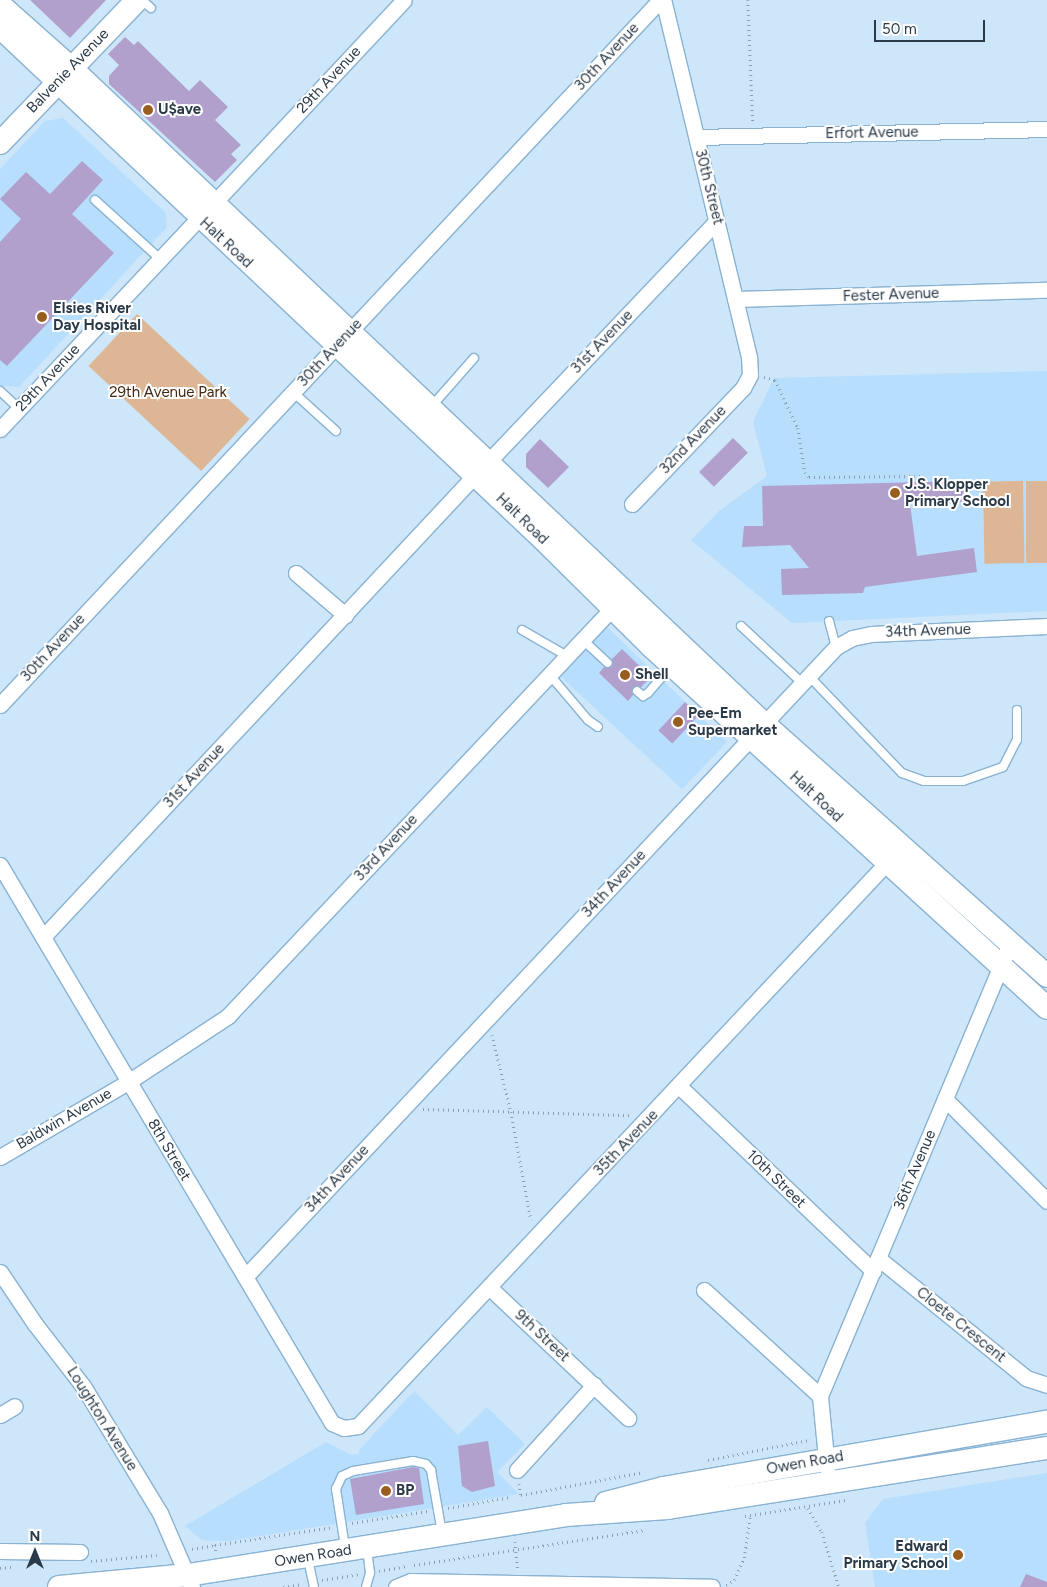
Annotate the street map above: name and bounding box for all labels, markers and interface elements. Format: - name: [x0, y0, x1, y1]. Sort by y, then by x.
- scale bar: [877, 10, 988, 42]
- street label: 30th Avenue: [571, 19, 643, 95]
- text: 50 m: [882, 20, 917, 38]
- street label: Balvenie Avenue: [23, 25, 113, 117]
- street label: 29th Avenue: [293, 43, 365, 117]
- place label: U$ave: [158, 101, 201, 119]
- marker: U$ave: [142, 104, 154, 116]
- street label: Erfort Avenue: [825, 123, 919, 143]
- street label: 30th Street: [691, 147, 727, 227]
- street label: Halt Road: [196, 214, 256, 272]
- street label: Fester Avenue: [842, 284, 940, 306]
- place label: Elsies River Day Hospital: [53, 299, 141, 334]
- street label: 31st Avenue: [567, 306, 637, 378]
- marker: Elsies River Day Hospital: [35, 310, 49, 324]
- street label: 30th Avenue: [294, 315, 366, 391]
- street label: 29th Avenue: [12, 341, 84, 415]
- park label: 29th Avenue Park: [109, 384, 227, 402]
- street label: 32nd Avenue: [656, 402, 730, 478]
- place label: J.S. Klopper Primary School: [905, 475, 1010, 510]
- marker: J.S. Klopper Primary School: [889, 487, 901, 499]
- street label: Halt Road: [492, 490, 552, 548]
- street label: 30th Avenue: [17, 610, 89, 686]
- street label: 34th Avenue: [885, 621, 971, 641]
- place label: Shell: [635, 666, 668, 684]
- marker: Shell: [619, 669, 631, 681]
- place label: Pee-Em Supermarket: [688, 704, 777, 739]
- marker: Pee-Em Supermarket: [672, 716, 684, 728]
- street label: 31st Avenue: [160, 740, 228, 812]
- street label: Halt Road: [786, 768, 846, 826]
- street label: 33rd Avenue: [351, 811, 421, 885]
- street label: 34th Avenue: [578, 846, 650, 922]
- street label: Baldwin Avenue: [13, 1084, 115, 1154]
- street label: 35th Avenue: [590, 1106, 662, 1180]
- street label: 8th Street: [144, 1116, 194, 1184]
- street label: 36th Avenue: [890, 1127, 940, 1213]
- street label: 34th Avenue: [301, 1141, 373, 1217]
- street label: 10th Street: [743, 1146, 809, 1212]
- street label: Cloete Crescent: [913, 1283, 1009, 1367]
- street label: 9th Street: [511, 1306, 573, 1366]
- street label: Loughton Avenue: [63, 1364, 141, 1474]
- street label: Owen Road: [765, 1447, 845, 1479]
- place label: BP: [396, 1482, 414, 1500]
- marker: BP: [380, 1485, 392, 1497]
- north arrow: [10, 1527, 60, 1577]
- text: N: [30, 1528, 40, 1545]
- place label: Edward Primary School: [843, 1537, 948, 1572]
- street label: Owen Road: [273, 1541, 353, 1571]
- marker: Edward Primary School: [952, 1549, 964, 1561]

